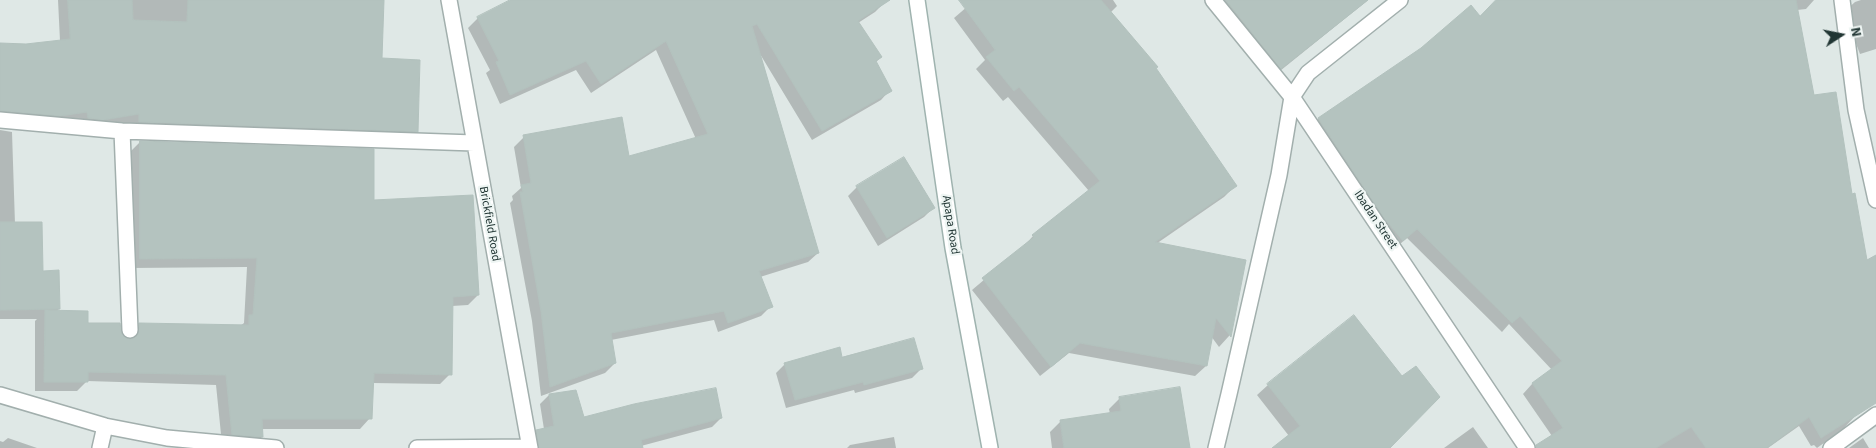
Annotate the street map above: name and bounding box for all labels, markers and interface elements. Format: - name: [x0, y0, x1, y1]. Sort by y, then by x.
- north arrow: [1816, 10, 1866, 60]
- text: N: [1845, 26, 1866, 39]
- street label: Brickfield Road: [475, 185, 503, 263]
- street label: Ibadan Street: [1350, 188, 1400, 252]
- street label: Apapa Road: [938, 194, 962, 256]

